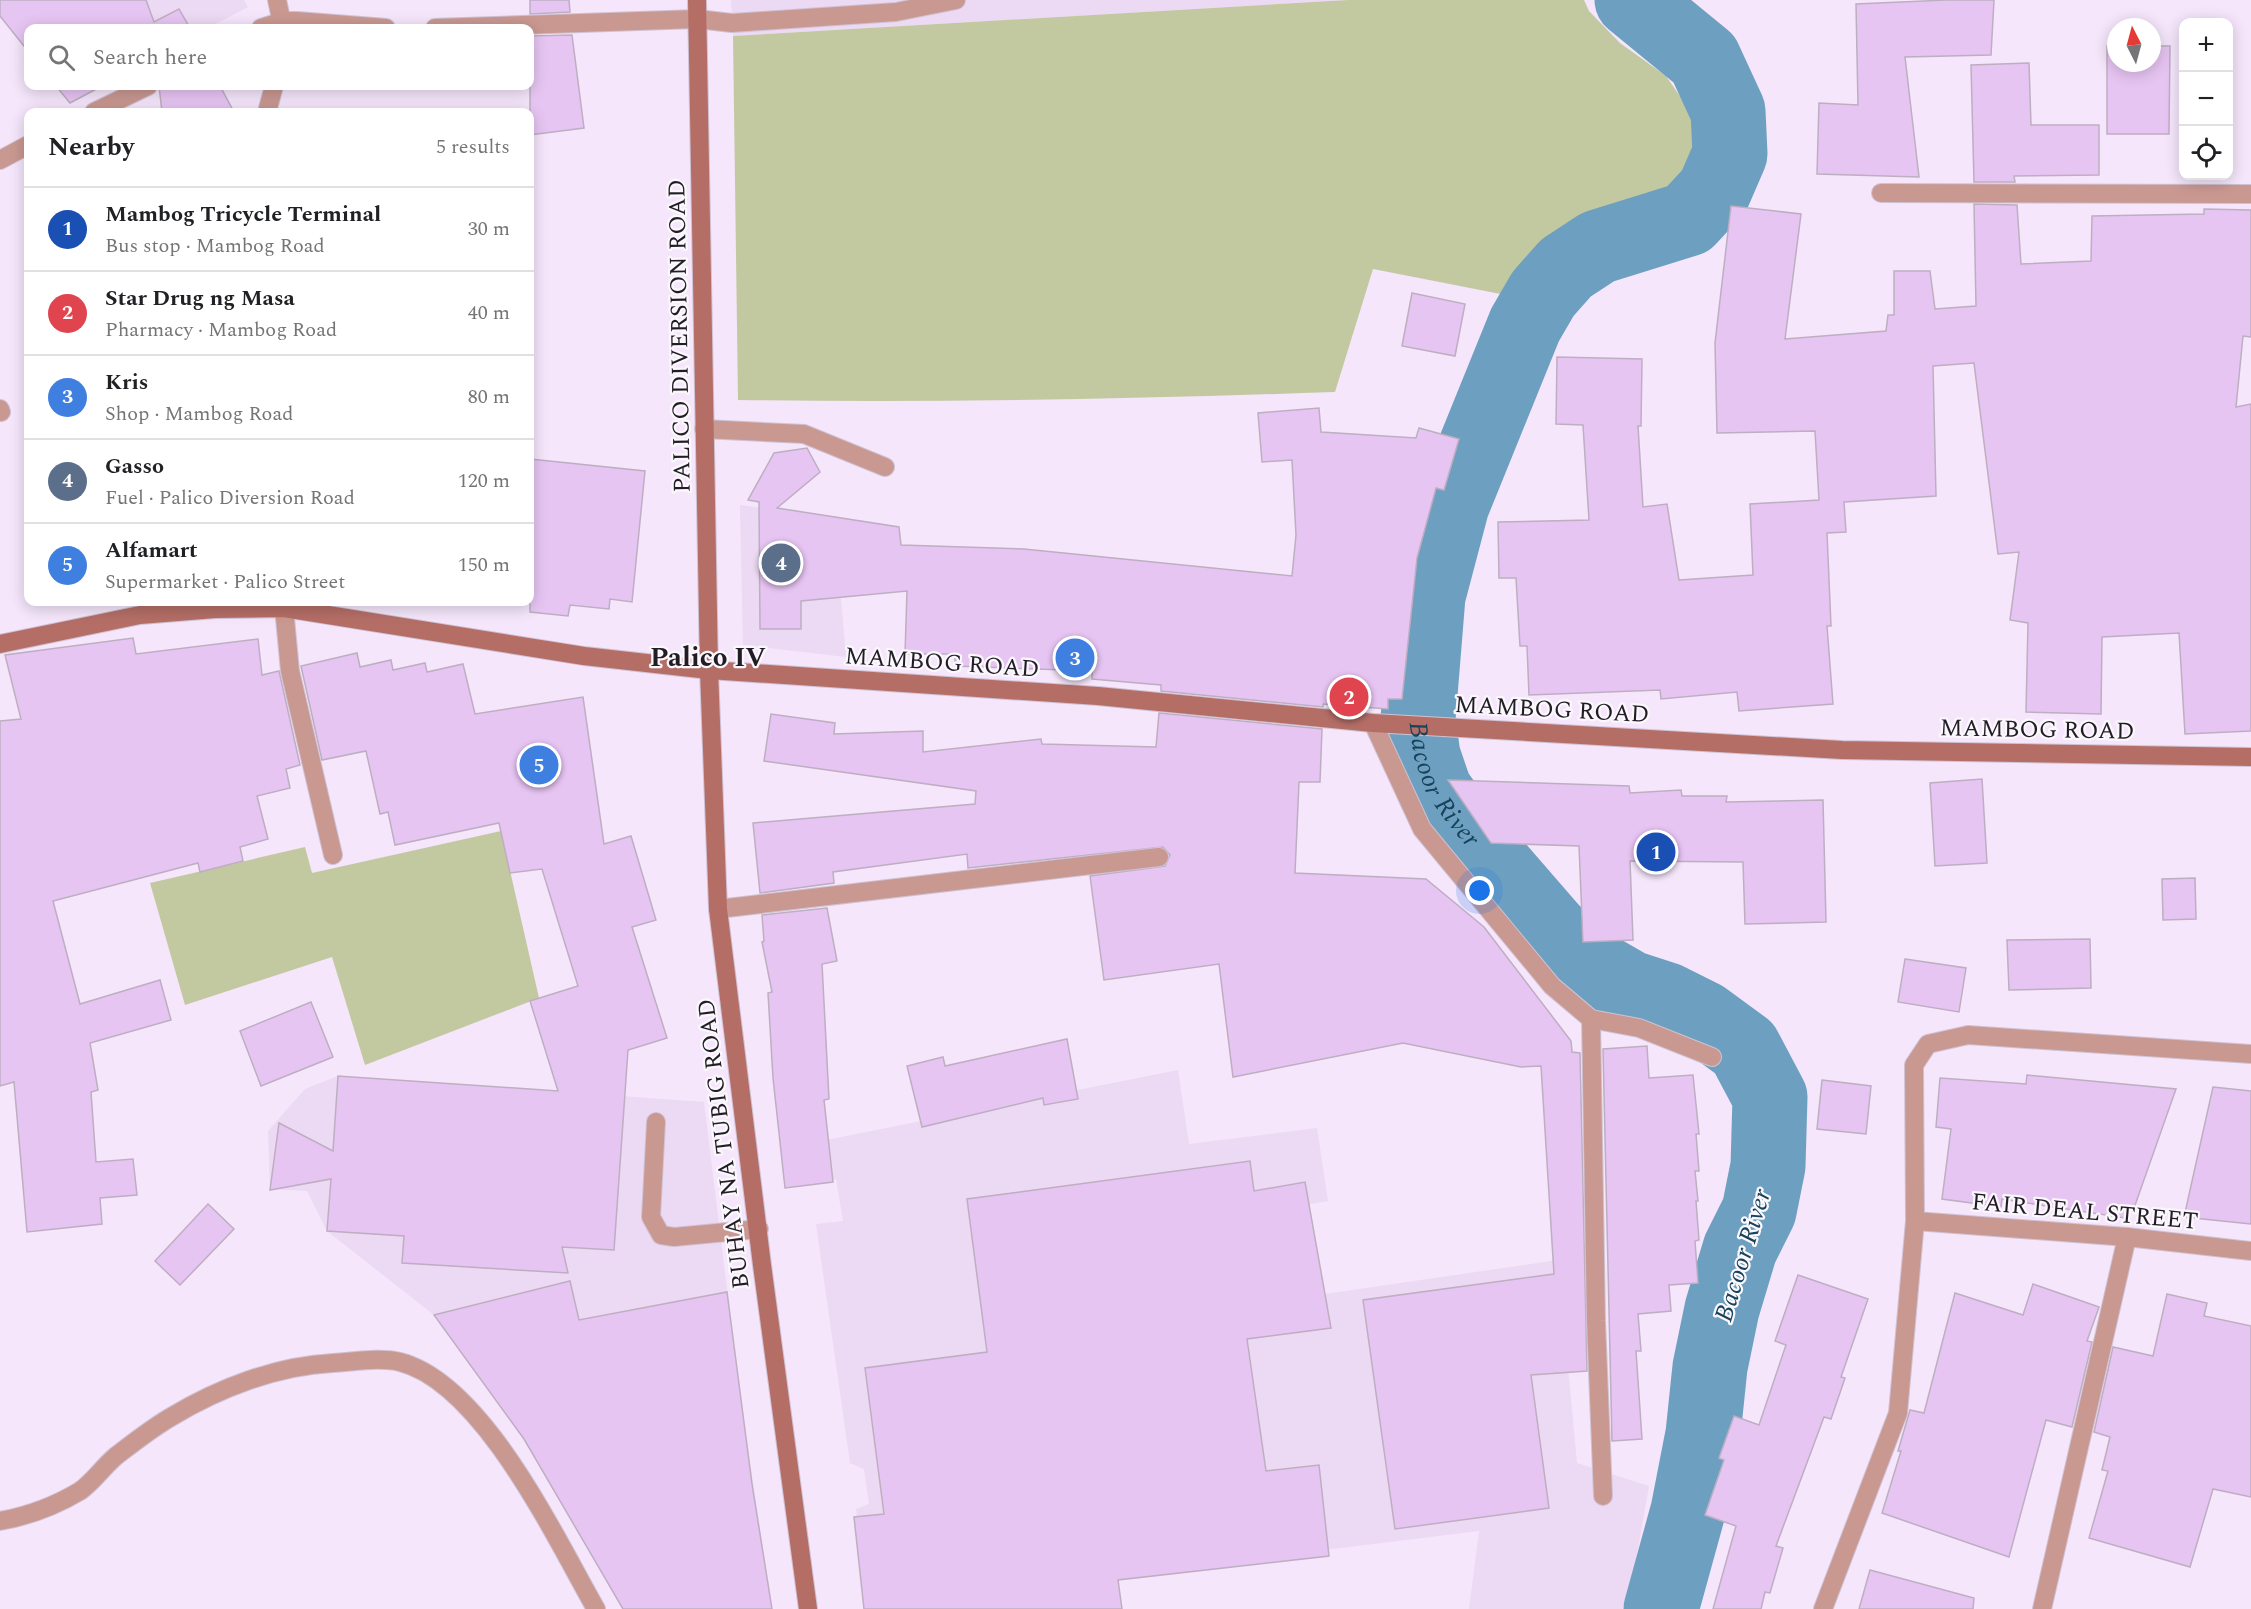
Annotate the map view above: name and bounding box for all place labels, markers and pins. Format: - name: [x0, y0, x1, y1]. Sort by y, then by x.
- pin: 4: [762, 540, 800, 586]
- pin: 3: [1056, 636, 1094, 680]
- pin: 2: [1330, 674, 1368, 720]
- pin: 5: [520, 742, 558, 788]
- pin: 1: [1636, 830, 1676, 874]

